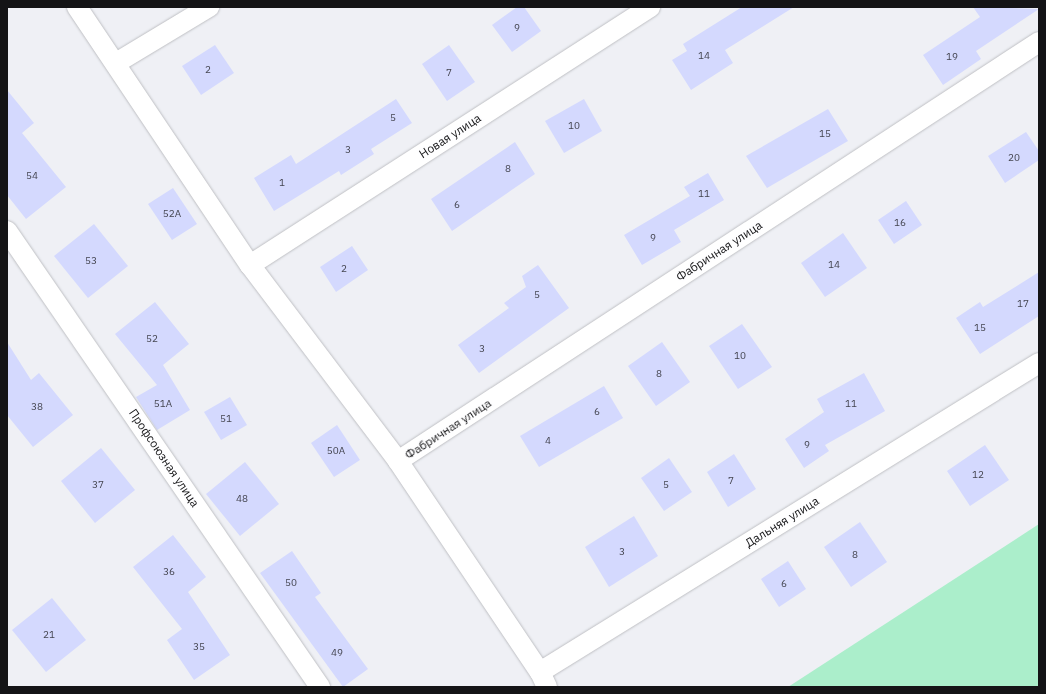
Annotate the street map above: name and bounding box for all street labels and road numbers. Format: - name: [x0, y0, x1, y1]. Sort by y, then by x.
- street label: Новая улица: [416, 111, 484, 161]
- street label: Фабричная улица: [673, 218, 765, 284]
- street label: Фабричная улица: [402, 396, 494, 462]
- street label: Профсоюзная улица: [126, 406, 202, 510]
- street label: Дальняя улица: [742, 494, 822, 550]

